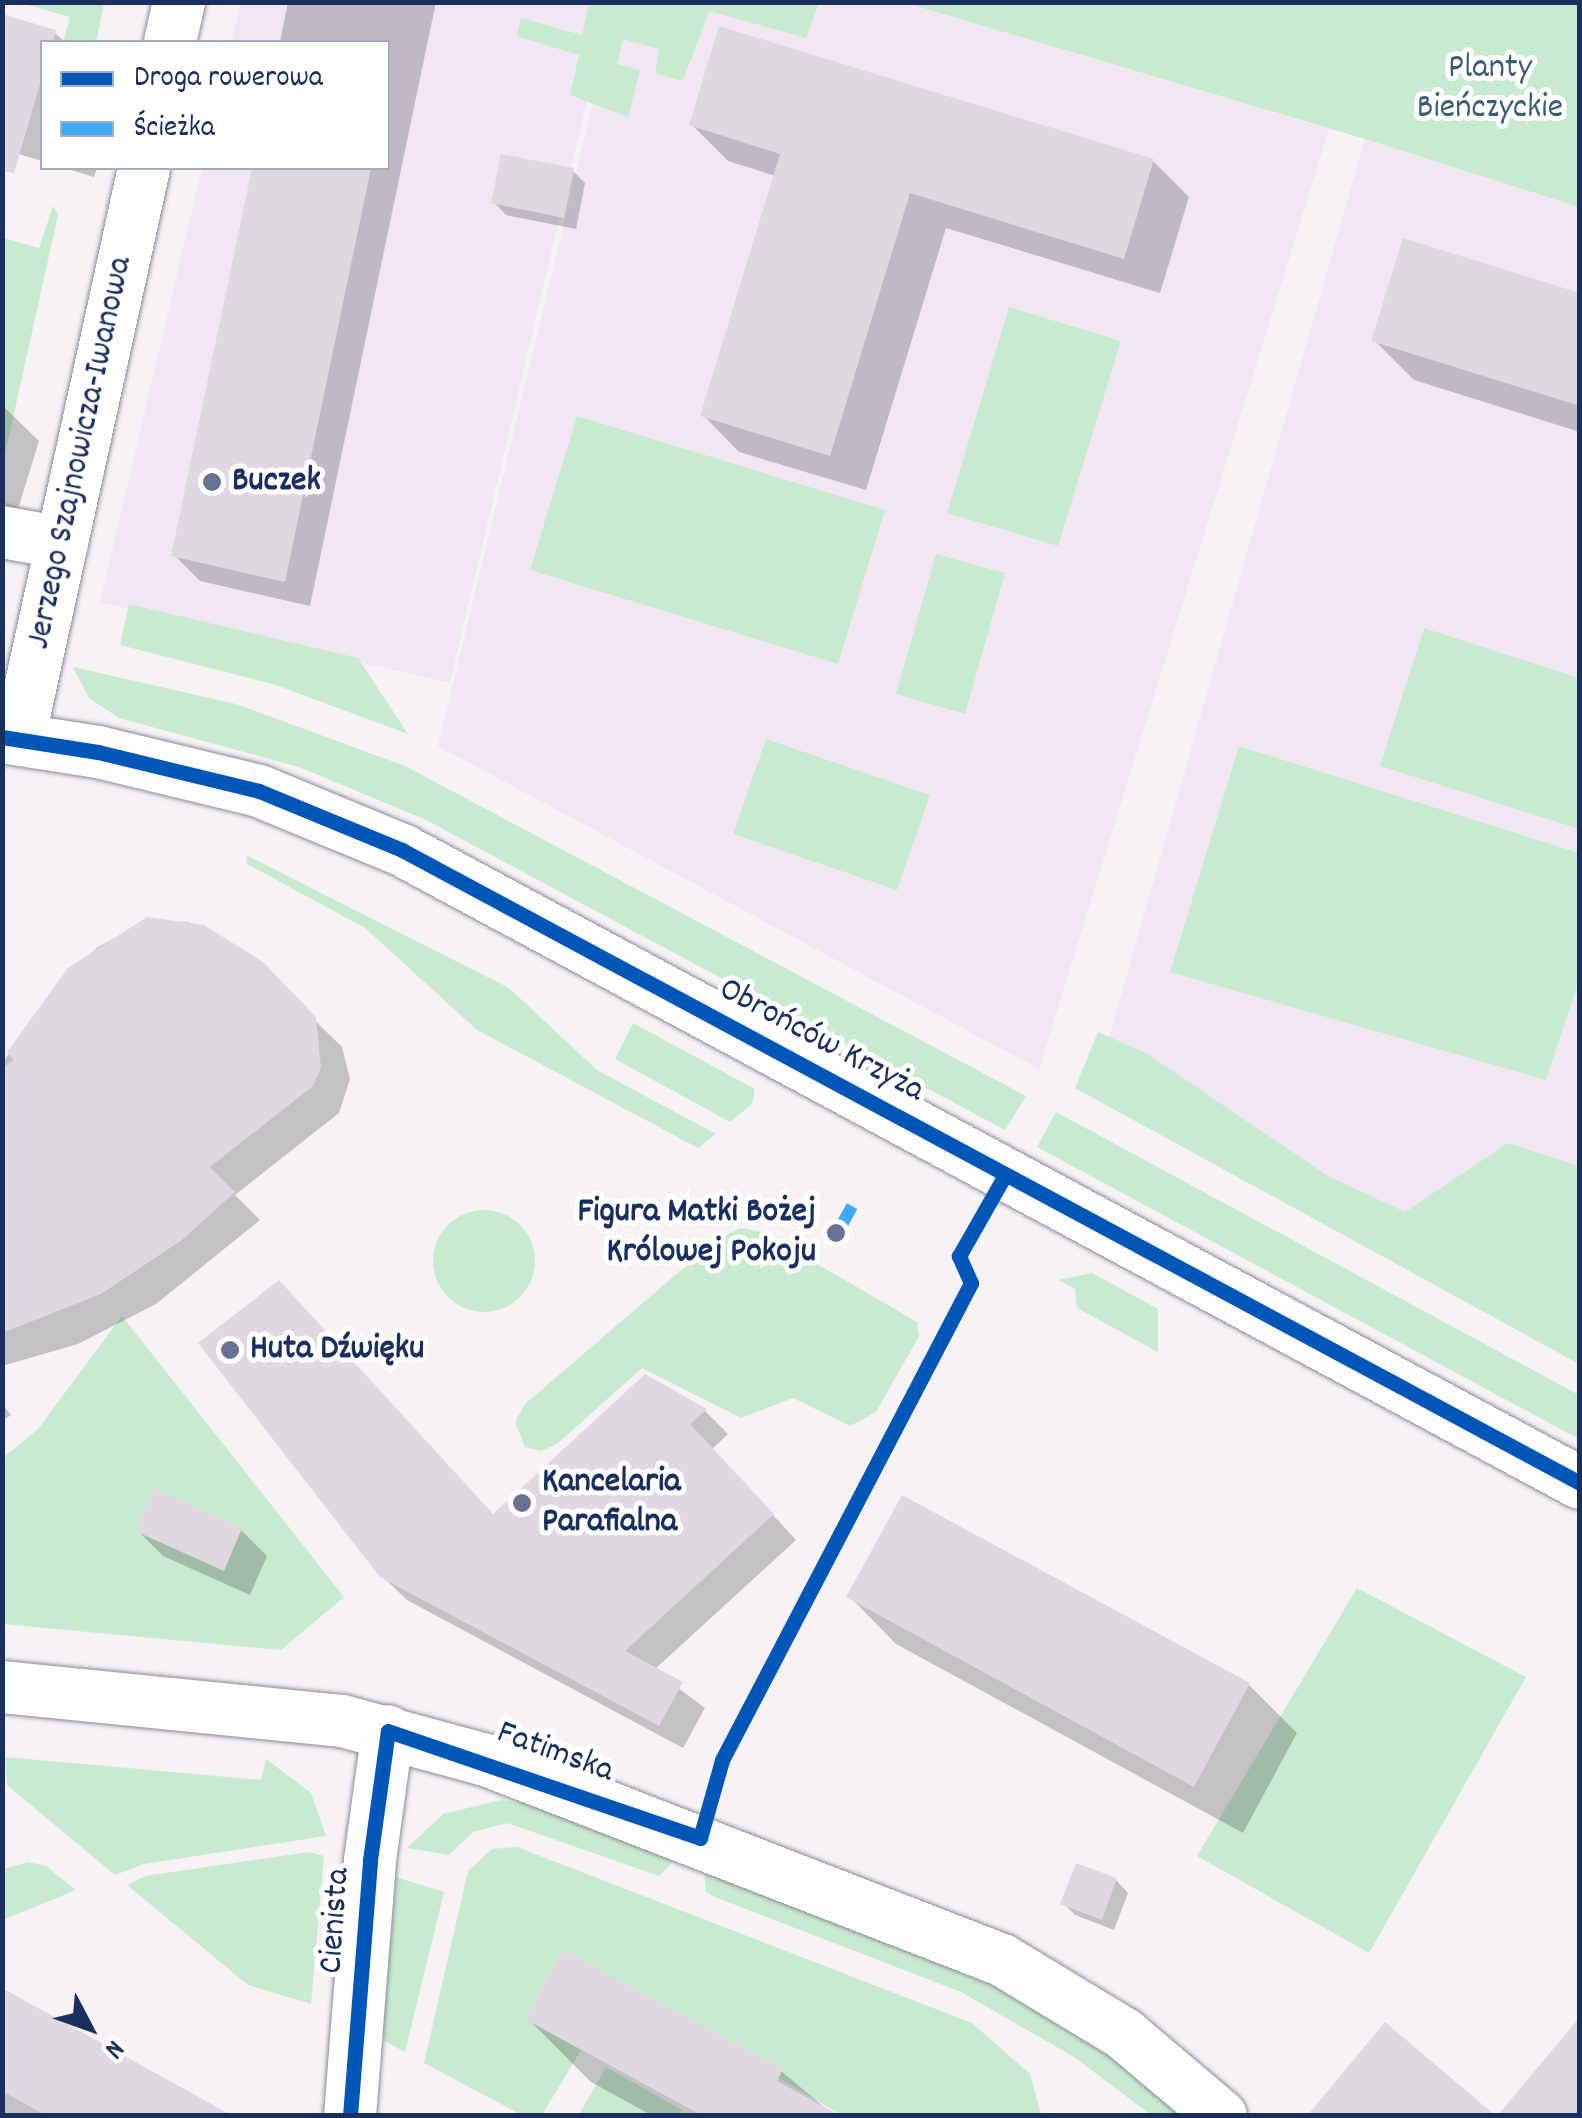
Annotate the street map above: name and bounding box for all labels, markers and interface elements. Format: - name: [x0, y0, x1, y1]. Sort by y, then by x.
- legend: [40, 40, 390, 170]
- park label: Planty Bieńczyckie: [1417, 48, 1563, 130]
- text: Droga rowerowa: [134, 58, 323, 101]
- text: Ścieżka: [134, 108, 215, 151]
- street label: Jerzego Szajnowicza-Iwanowa: [19, 253, 143, 653]
- place label: Buczek: [232, 461, 321, 503]
- marker: Buczek: [201, 471, 223, 493]
- street label: Obrońców Krzyża: [711, 969, 931, 1113]
- place label: Figura Matki Bożej Królowej Pokoju: [578, 1192, 816, 1274]
- marker: Figura Matki Bożej Królowej Pokoju: [825, 1222, 847, 1244]
- place label: Huta Dźwięku: [250, 1329, 424, 1371]
- marker: Huta Dźwięku: [219, 1339, 241, 1361]
- place label: Kancelaria Parafialna: [542, 1462, 681, 1544]
- marker: Kancelaria Parafialna: [511, 1492, 533, 1514]
- street label: Fatimska: [491, 1713, 619, 1793]
- street label: Cienista: [311, 1867, 361, 1975]
- north arrow: [40, 1978, 140, 2078]
- text: N: [93, 2029, 132, 2066]

